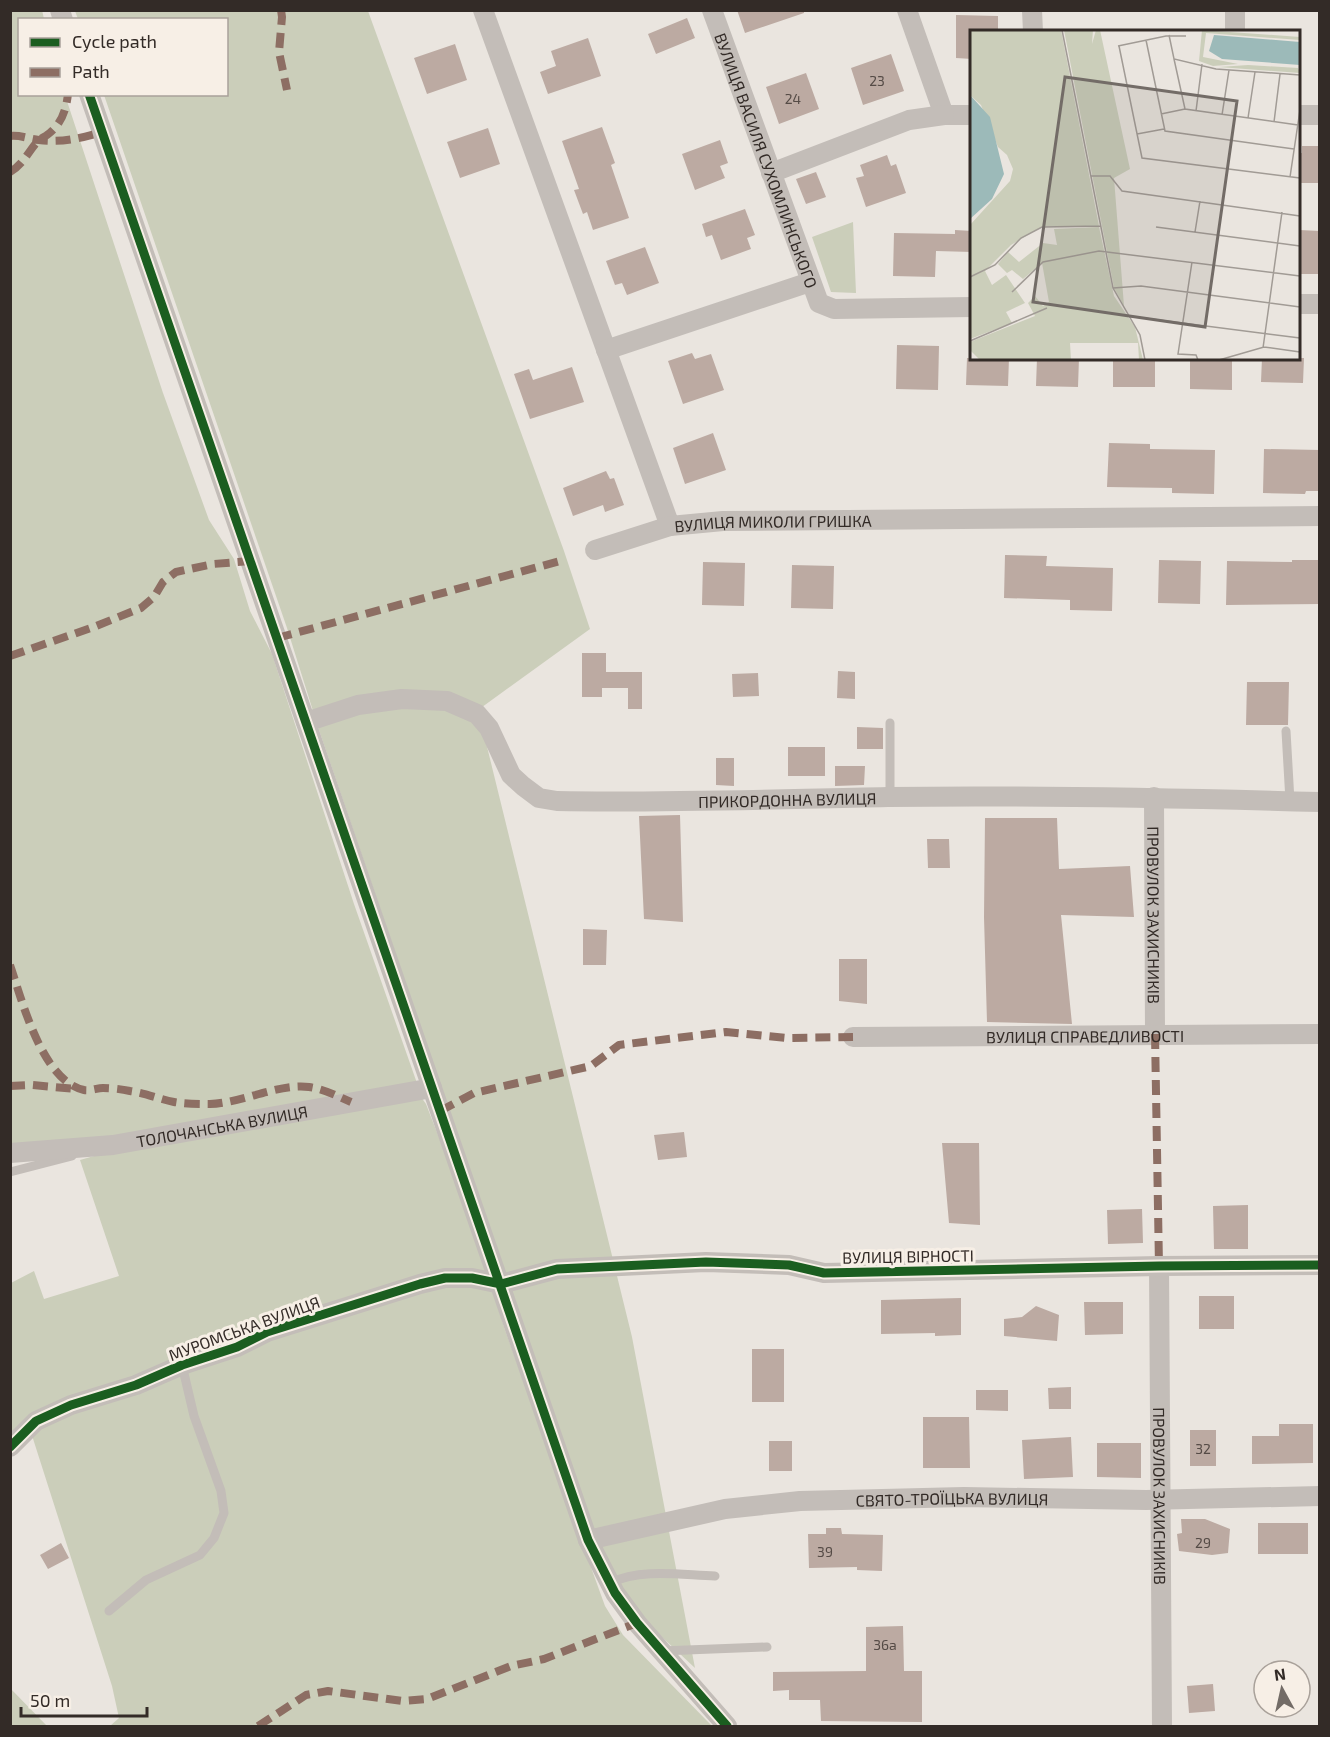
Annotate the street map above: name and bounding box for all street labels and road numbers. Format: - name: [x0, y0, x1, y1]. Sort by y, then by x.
- street label: ВУЛИЦЯ ВАСИЛЯ СУХОМЛИНСЬКОГО: [712, 30, 822, 290]
- street label: ВУЛИЦЯ МИКОЛИ ГРИШКА: [673, 510, 872, 535]
- street label: ПРИКОРДОННА ВУЛИЦЯ: [698, 788, 877, 810]
- street label: ПРОВУЛОК ЗАХИСНИКІВ: [1145, 826, 1164, 1004]
- street label: ВУЛИЦЯ СПРАВЕДЛИВОСТІ: [986, 1025, 1184, 1046]
- street label: ТОЛОЧАНСЬКА ВУЛИЦЯ: [135, 1101, 309, 1150]
- street label: ВУЛИЦЯ ВІРНОСТІ: [842, 1245, 974, 1267]
- street label: МУРОМСЬКА ВУЛИЦЯ: [166, 1292, 322, 1364]
- street label: ПРОВУЛОК ЗАХИСНИКІВ: [1150, 1407, 1171, 1585]
- street label: СВЯТО-ТРОЇЦЬКА ВУЛИЦЯ: [855, 1487, 1049, 1509]

